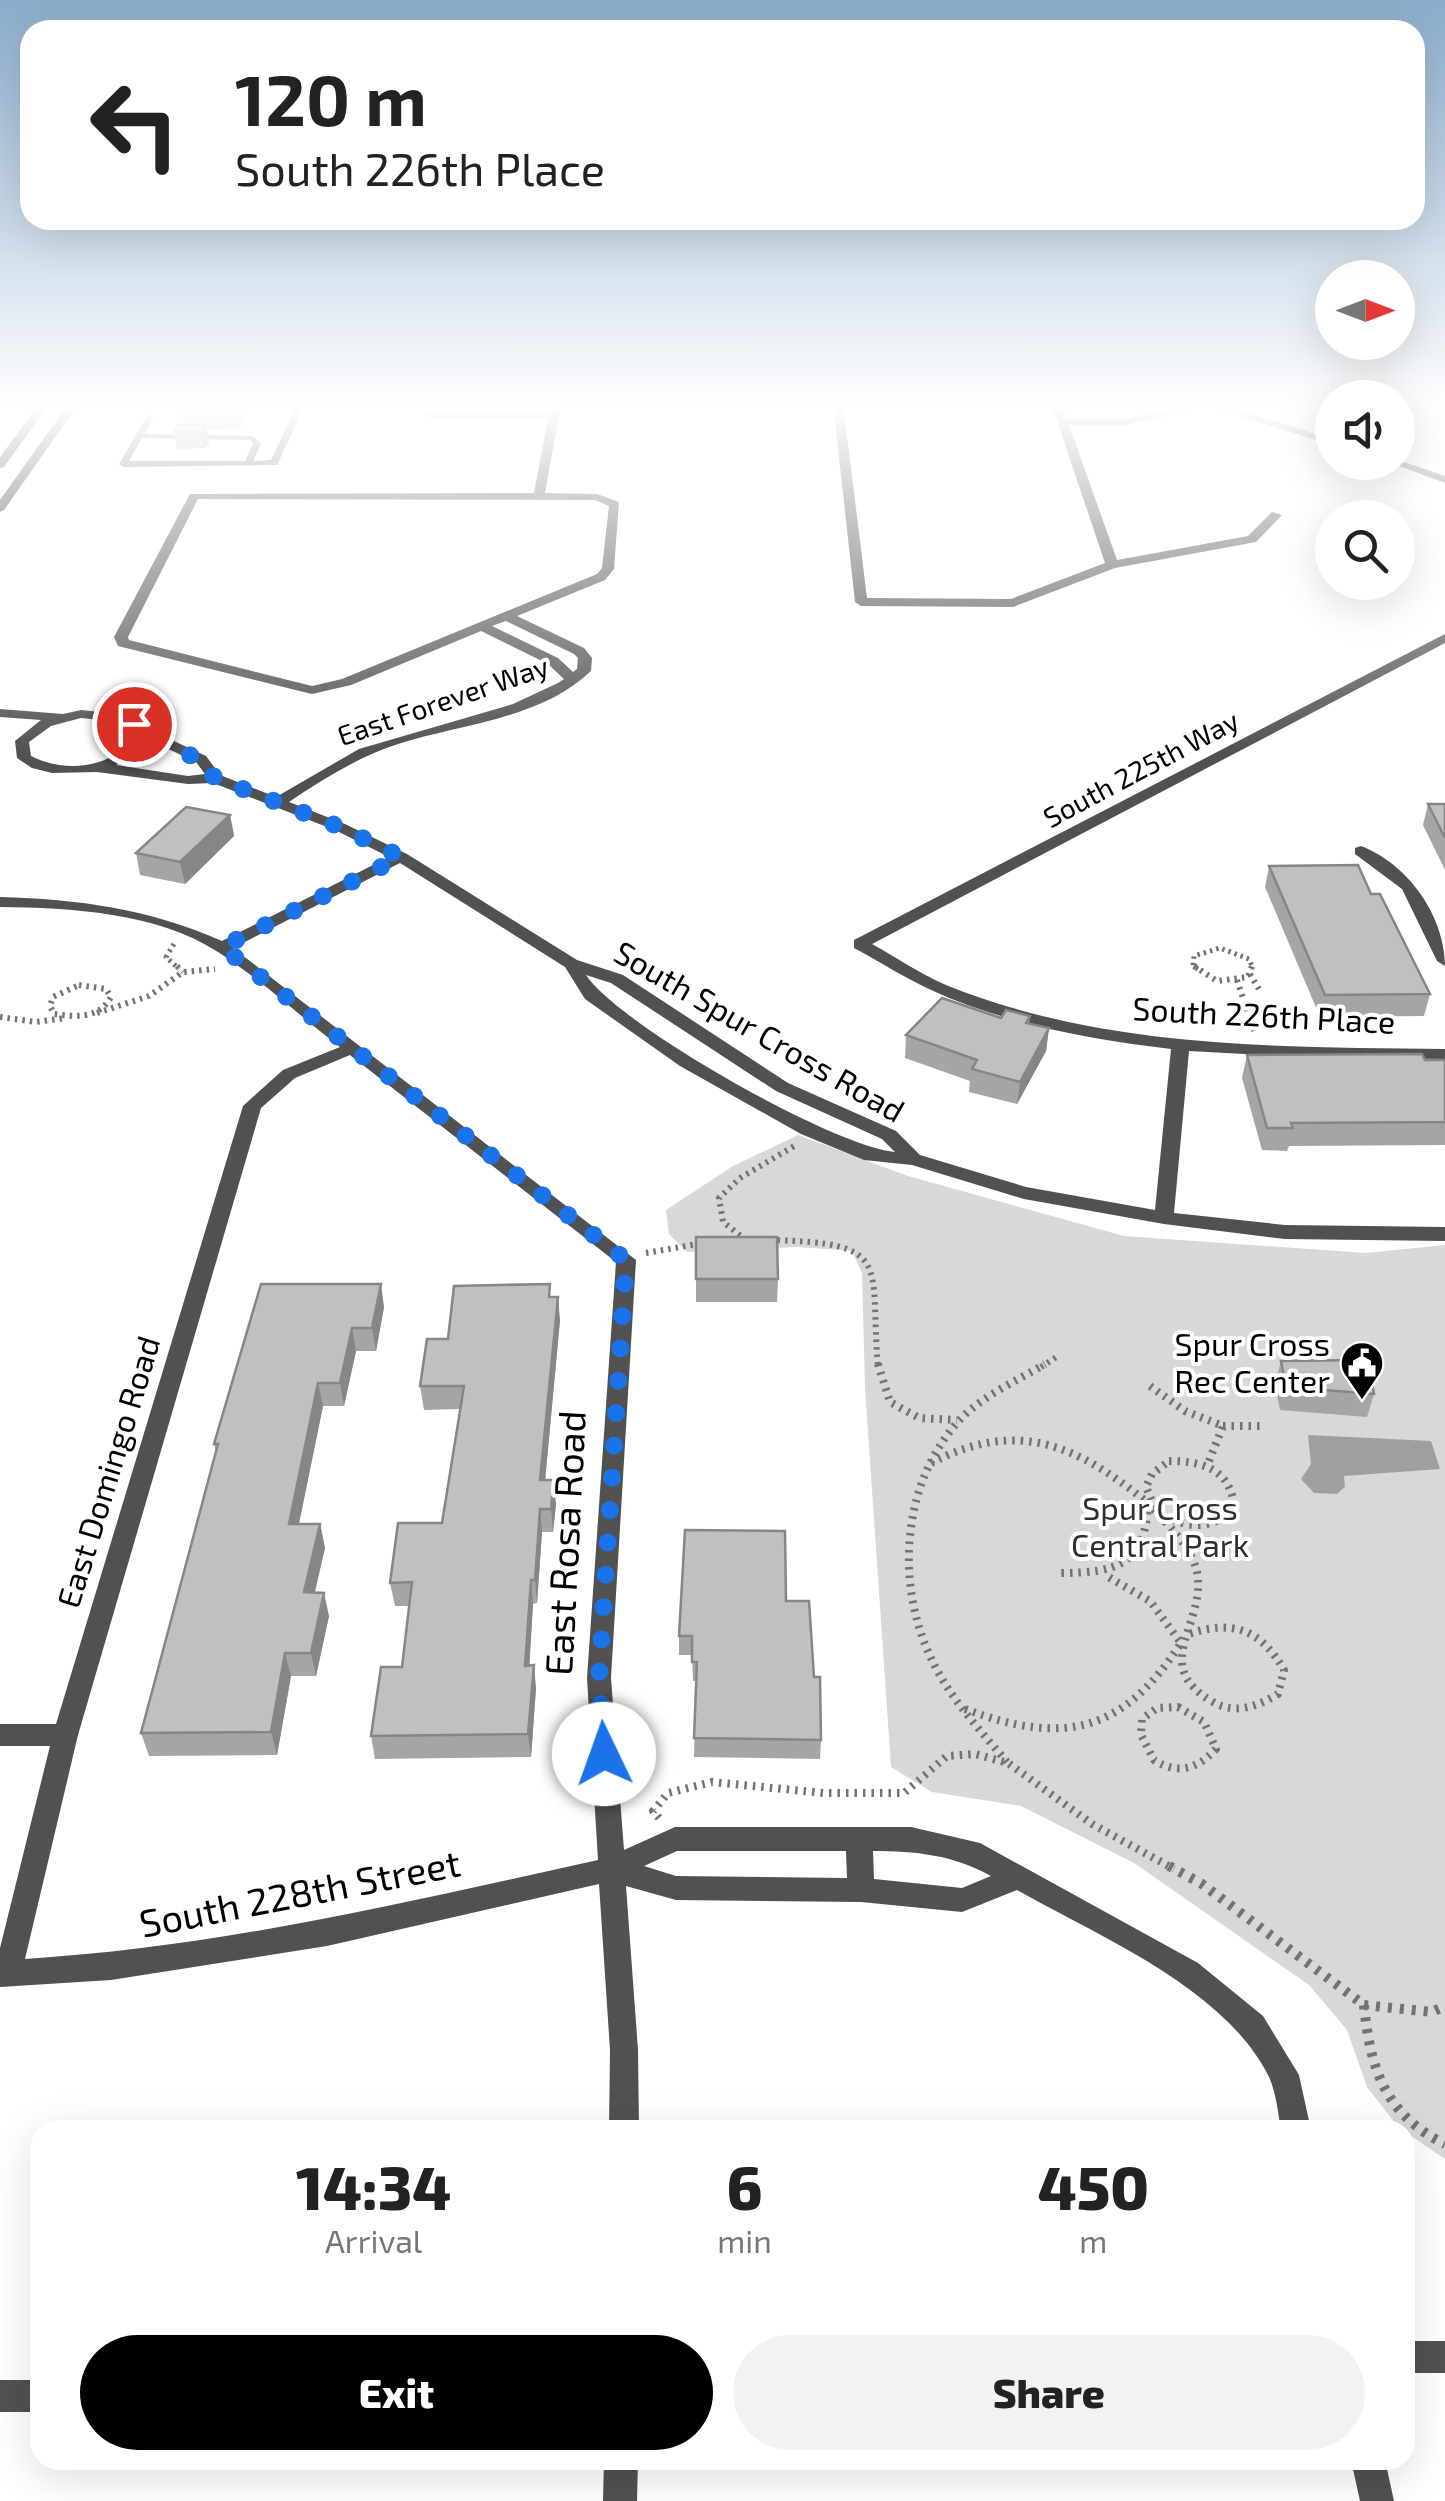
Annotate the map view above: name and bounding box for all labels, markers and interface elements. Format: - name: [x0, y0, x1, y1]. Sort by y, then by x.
- text: 120 m: [235, 56, 427, 140]
- icon: left: [70, 60, 200, 190]
- text: South 226th Place: [235, 141, 605, 195]
- north arrow: [1315, 260, 1415, 360]
- map controls: [1315, 260, 1415, 600]
- button: sound: [1315, 380, 1415, 480]
- button: search: [1315, 500, 1415, 600]
- street label: East Forever Way: [333, 648, 553, 752]
- pin: [92, 682, 177, 767]
- icon: arrive: [107, 697, 162, 752]
- street label: South 225th Way: [1037, 702, 1244, 834]
- street label: South Spur Cross Road: [608, 932, 912, 1129]
- street label: South 226th Place: [1132, 988, 1396, 1040]
- place label: Spur Cross Rec Center: [1174, 1324, 1330, 1399]
- street label: East Domingo Road: [48, 1331, 166, 1612]
- public building icon: Spur Cross Rec Center: [1339, 1340, 1385, 1401]
- street label: East Rosa Road: [534, 1409, 594, 1677]
- park label: Spur Cross Central Park: [1071, 1488, 1249, 1563]
- position arrow: [552, 1702, 656, 1806]
- street label: South 228th Street: [135, 1838, 464, 1946]
- text: 14:34: [296, 2150, 451, 2222]
- text: 6: [727, 2150, 763, 2222]
- text: 450: [1038, 2150, 1149, 2222]
- text: Arrival: [325, 2221, 422, 2259]
- text: min: [717, 2221, 772, 2259]
- text: m: [1079, 2221, 1107, 2259]
- button: Exit: [80, 2335, 713, 2450]
- button: Share: [733, 2335, 1365, 2450]

